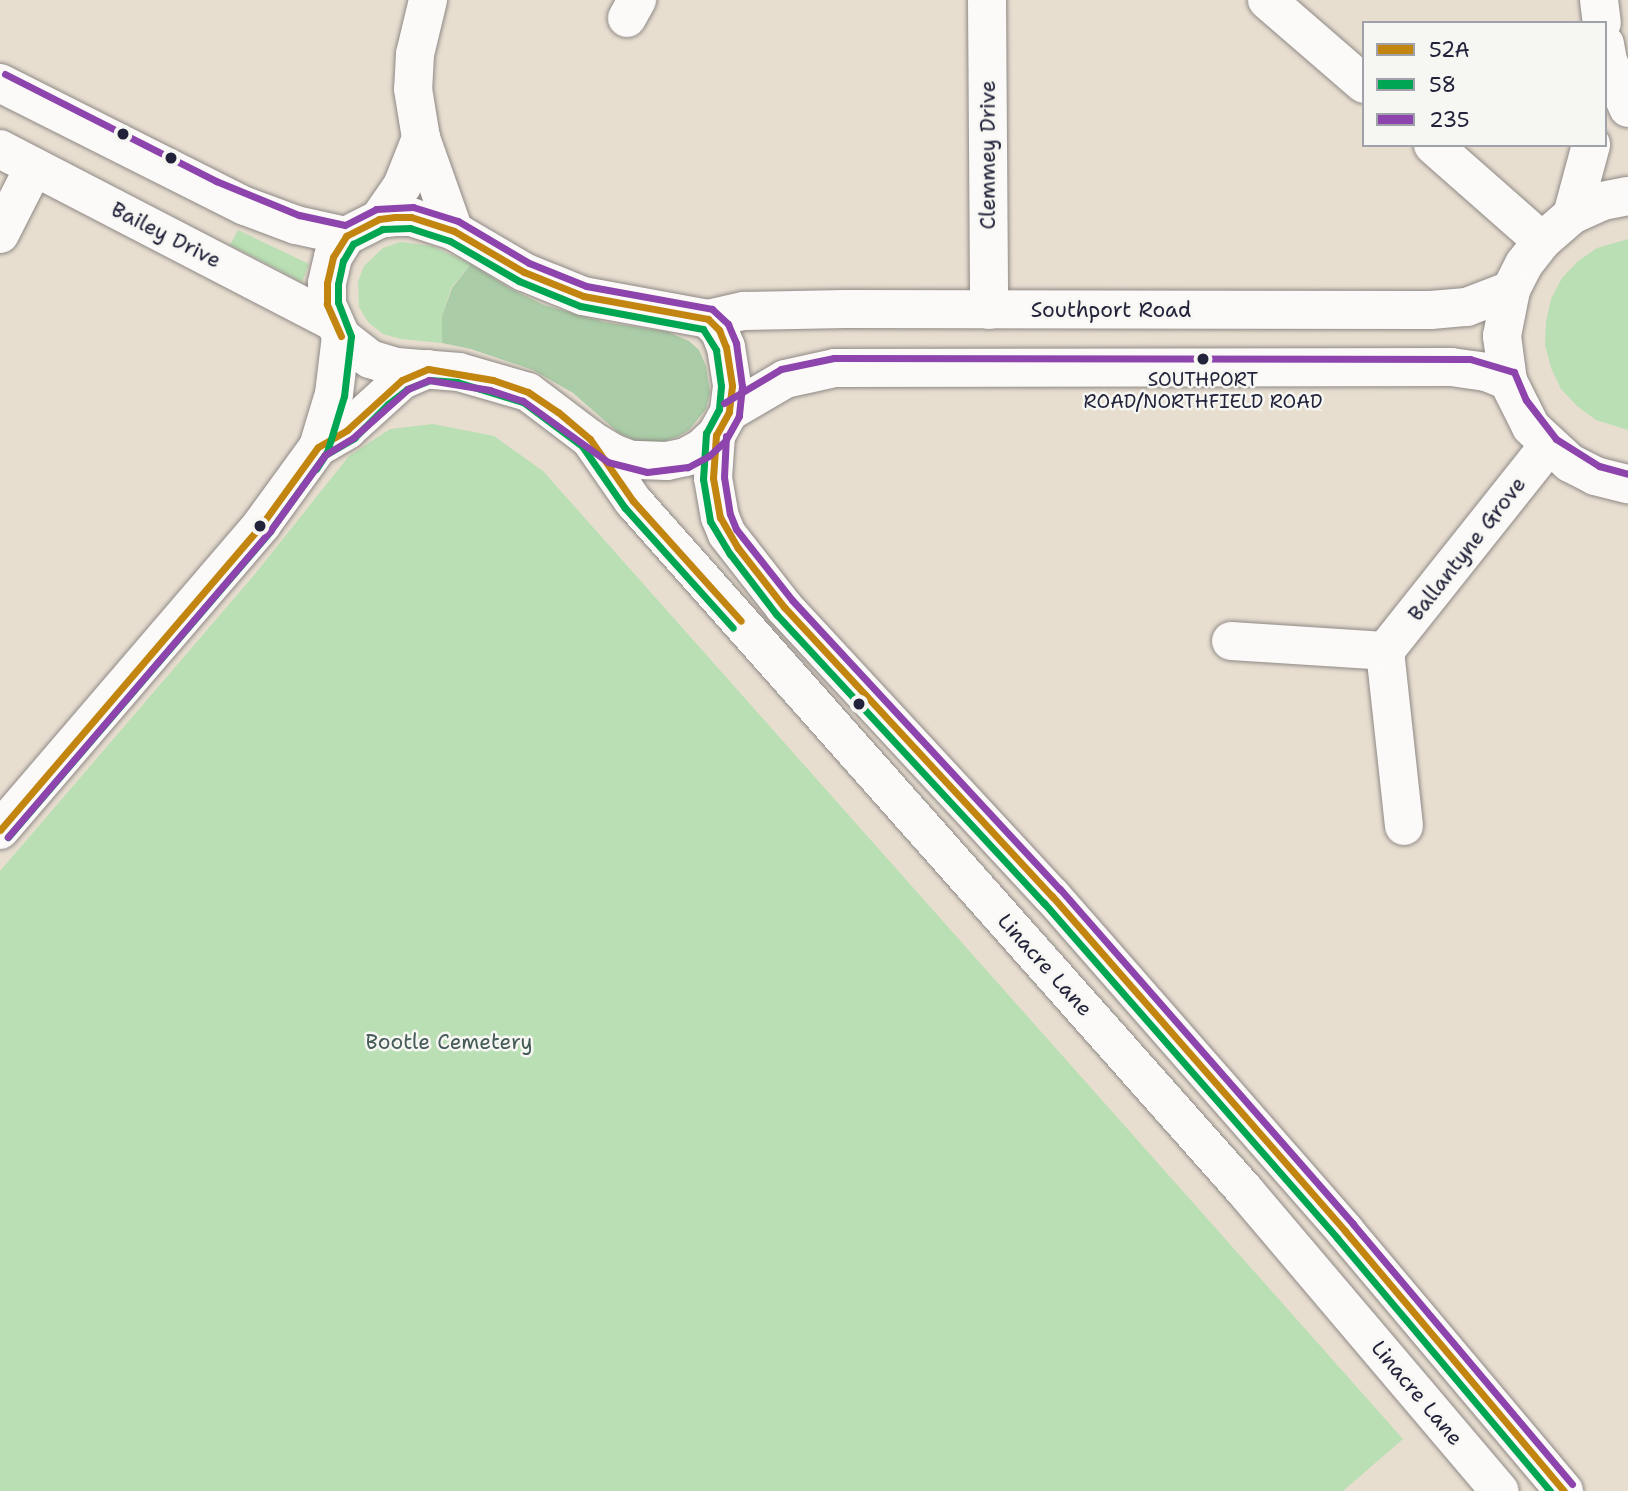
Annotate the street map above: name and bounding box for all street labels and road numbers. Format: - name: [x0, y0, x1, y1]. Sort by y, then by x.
- street label: Clemmey Drive: [975, 80, 1001, 230]
- street label: Bailey Drive: [107, 197, 225, 273]
- street label: Southport Road: [1031, 297, 1191, 323]
- street label: Ballantyne Grove: [1403, 472, 1531, 626]
- street label: Linacre Lane: [992, 909, 1098, 1021]
- street label: Linacre Lane: [1366, 1335, 1468, 1451]

